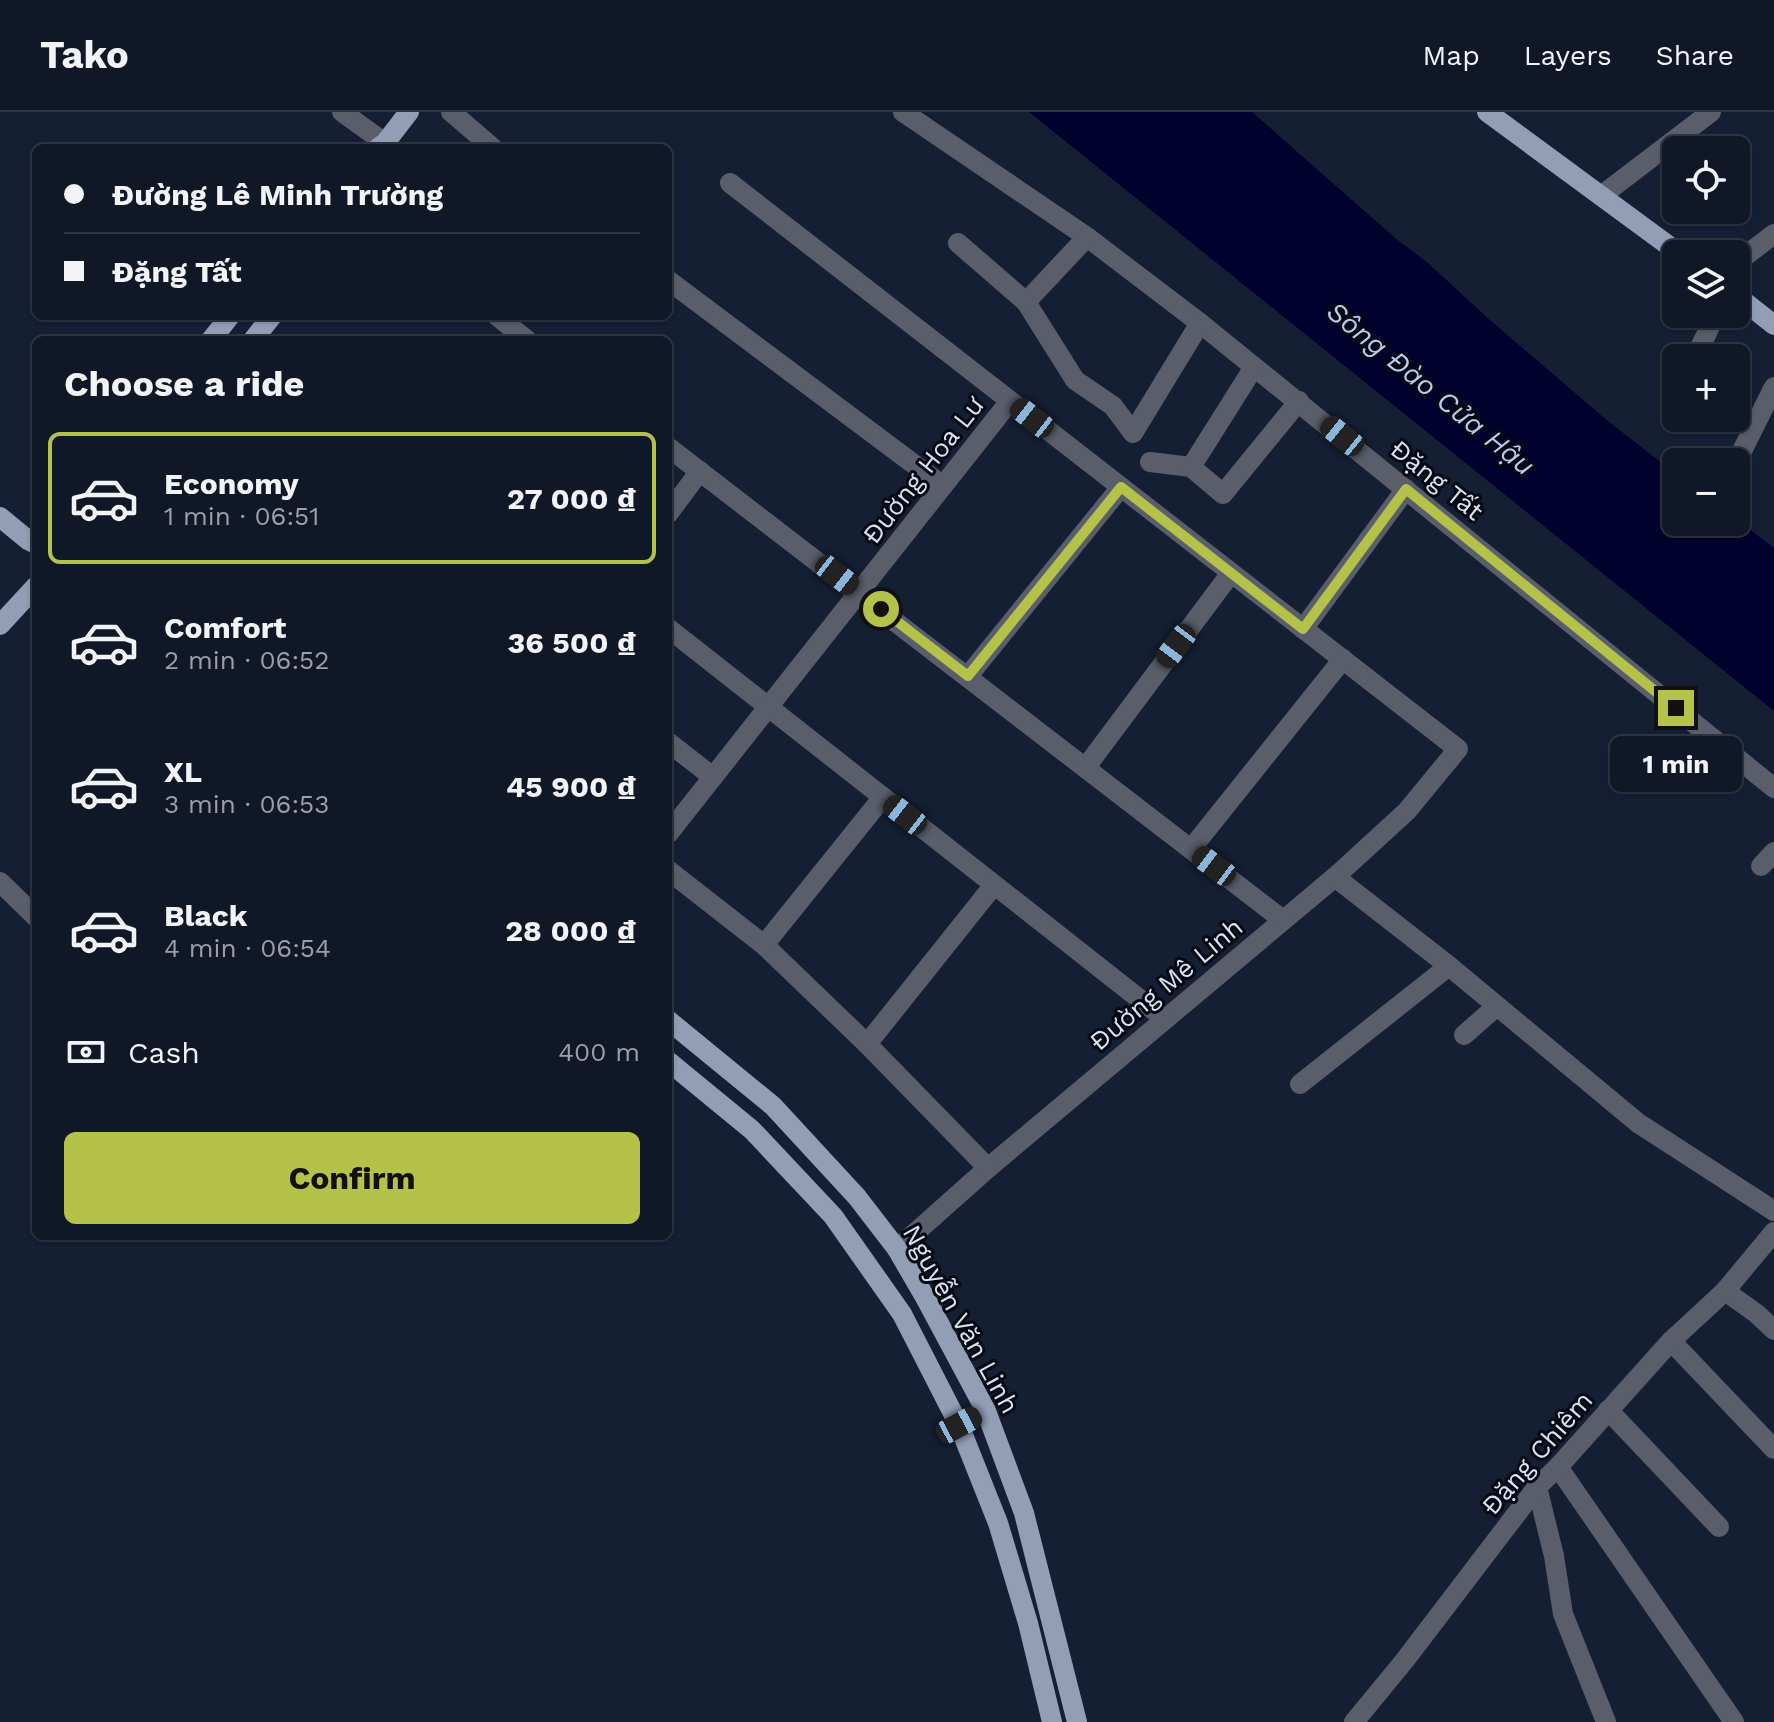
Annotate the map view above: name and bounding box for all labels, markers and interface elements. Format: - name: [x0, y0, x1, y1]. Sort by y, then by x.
- text: Tako: [40, 33, 129, 77]
- text: Map: [1423, 39, 1480, 72]
- text: Layers: [1524, 39, 1612, 72]
- text: Share: [1656, 39, 1734, 72]
- map controls: [1662, 136, 1750, 536]
- button: locate: [1662, 136, 1750, 224]
- text: Đường Lê Minh Trường: [112, 177, 443, 212]
- button: layers: [1662, 240, 1750, 328]
- text: Đặng Tất: [112, 254, 242, 289]
- water label: Sông Đào Cửa Hậu: [1320, 294, 1541, 482]
- button: +: [1662, 344, 1750, 432]
- text: Choose a ride: [64, 363, 304, 405]
- street label: Đường Hoa Lư: [856, 390, 990, 550]
- car: [1006, 394, 1058, 442]
- car: [1316, 412, 1368, 460]
- street label: Đặng Tất: [1385, 434, 1489, 526]
- button: −: [1662, 448, 1750, 536]
- icon: car: [68, 462, 140, 534]
- text: Economy: [164, 466, 299, 501]
- text: 27 000 ₫: [507, 481, 636, 516]
- text: 1 min · 06:51: [164, 501, 319, 531]
- car: [811, 551, 863, 599]
- route start: [863, 591, 899, 627]
- icon: car: [68, 606, 140, 678]
- text: Comfort: [164, 610, 286, 645]
- car: [1152, 620, 1200, 672]
- text: 36 500 ₫: [507, 625, 636, 660]
- text: 2 min · 06:52: [164, 645, 329, 675]
- route end: [1658, 690, 1694, 726]
- callout: 1 min: [1610, 736, 1742, 792]
- text: 1 min: [1643, 749, 1709, 779]
- icon: car: [68, 750, 140, 822]
- text: XL: [164, 754, 202, 789]
- text: 45 900 ₫: [506, 769, 636, 804]
- text: 3 min · 06:53: [164, 789, 329, 819]
- car: [879, 791, 931, 839]
- car: [1188, 842, 1240, 890]
- icon: car: [68, 894, 140, 966]
- text: Black: [164, 898, 248, 933]
- street label: Đường Mê Linh: [1084, 911, 1248, 1057]
- text: 28 000 ₫: [505, 913, 636, 948]
- text: 4 min · 06:54: [164, 933, 331, 963]
- icon: cash: [64, 1030, 108, 1074]
- text: Cash: [128, 1035, 200, 1070]
- text: 400 m: [558, 1037, 640, 1067]
- button: Confirm: [64, 1132, 640, 1224]
- street label: Nguyễn Văn Linh: [897, 1220, 1025, 1418]
- street label: Đặng Chiêm: [1475, 1385, 1599, 1521]
- car: [932, 1403, 986, 1447]

